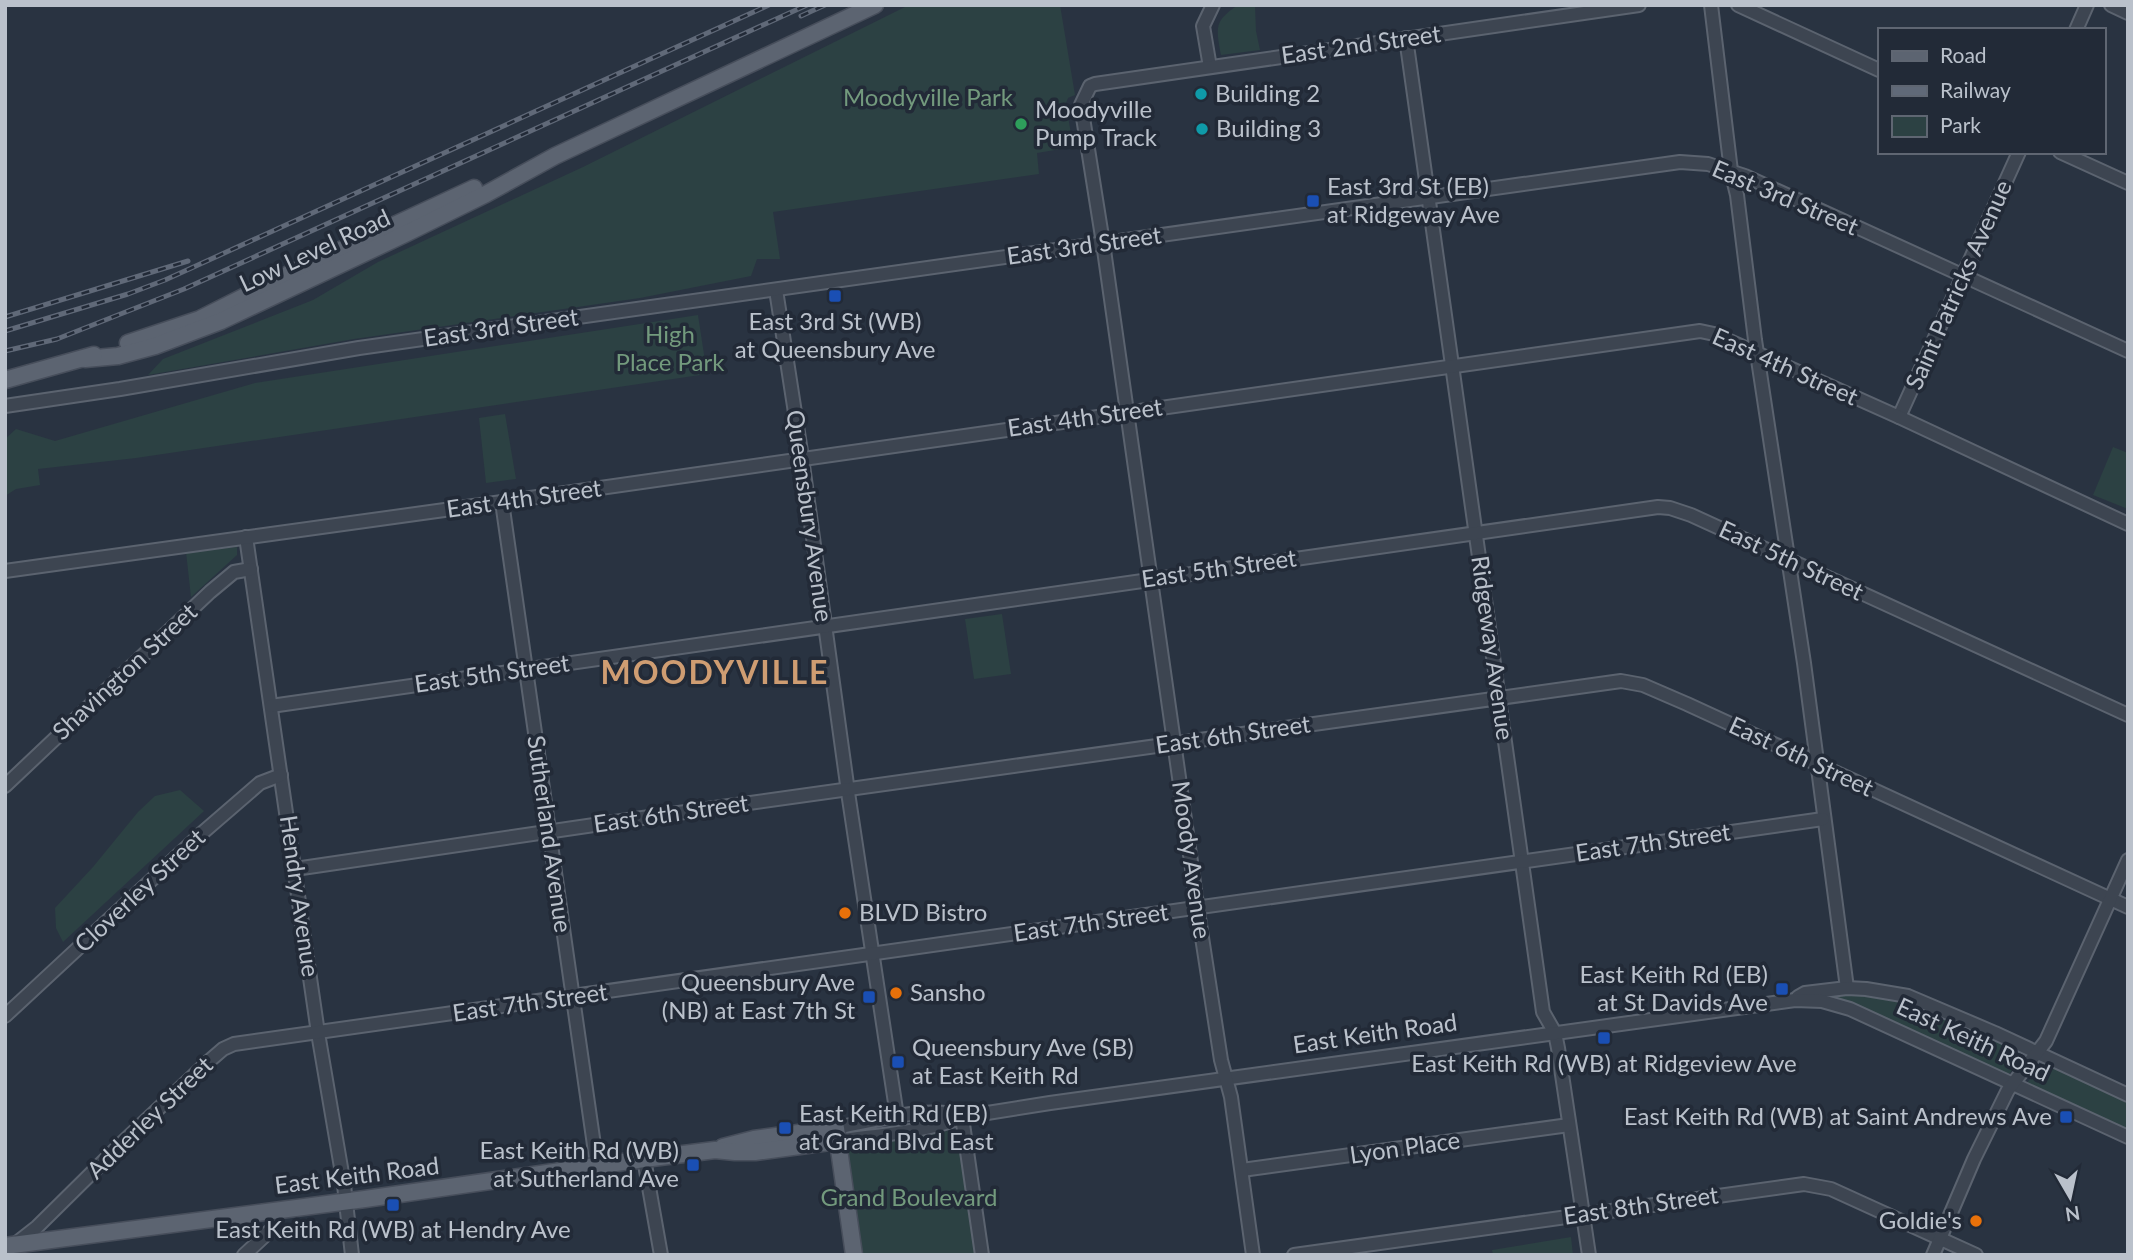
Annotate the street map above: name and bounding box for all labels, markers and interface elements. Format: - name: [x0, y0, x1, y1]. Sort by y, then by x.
- street label: East 2nd Street: [1279, 18, 1443, 69]
- legend: [1878, 28, 2105, 154]
- text: Road: [1940, 42, 1987, 67]
- text: Railway: [1940, 77, 2011, 102]
- place label: Building 2: [1215, 78, 1320, 107]
- park label: Moodyville Park: [843, 82, 1014, 111]
- marker: Building 2: [1193, 86, 1209, 102]
- place label: Moodyville Pump Track: [1035, 94, 1158, 151]
- text: Park: [1940, 112, 1981, 137]
- place label: Building 3: [1216, 113, 1321, 142]
- marker: Moodyville Pump Track: [1013, 116, 1029, 132]
- marker: Building 3: [1194, 121, 1210, 137]
- street label: East 3rd Street: [1708, 153, 1863, 241]
- place label: East 3rd St (EB) at Ridgeway Ave: [1327, 171, 1500, 228]
- street label: Saint Patricks Avenue: [1898, 175, 2017, 394]
- marker: East 3rd St (EB) at Ridgeway Ave: [1305, 193, 1321, 209]
- street label: Low Level Road: [234, 202, 394, 297]
- street label: East 3rd Street: [1005, 219, 1163, 270]
- marker: East 3rd St (WB) at Queensbury Ave: [827, 288, 843, 304]
- street label: East 3rd Street: [422, 301, 580, 352]
- place label: East 3rd St (WB) at Queensbury Ave: [735, 306, 935, 363]
- park label: High Place Park: [616, 319, 725, 376]
- street label: East 4th Street: [1708, 321, 1863, 411]
- street label: East 4th Street: [1006, 391, 1164, 442]
- street label: Queensbury Avenue: [781, 408, 840, 624]
- street label: East 4th Street: [445, 472, 603, 523]
- street label: East 5th Street: [1715, 514, 1869, 606]
- street label: East 5th Street: [1140, 542, 1298, 593]
- street label: Ridgeway Avenue: [1466, 554, 1521, 742]
- street label: Shavington Street: [46, 596, 202, 745]
- street label: East 5th Street: [413, 647, 571, 698]
- district label: MOODYVILLE: [600, 652, 830, 691]
- street label: East 6th Street: [1154, 708, 1312, 759]
- street label: East 6th Street: [1725, 710, 1879, 802]
- street label: Sutherland Avenue: [522, 733, 579, 934]
- street label: Moody Avenue: [1167, 779, 1218, 941]
- street label: East 6th Street: [592, 787, 750, 838]
- street label: Hendry Avenue: [275, 813, 326, 978]
- street label: East 7th Street: [1574, 816, 1732, 867]
- street label: Cloverley Street: [68, 822, 210, 958]
- street label: East 7th Street: [1012, 896, 1170, 947]
- place label: BLVD Bistro: [859, 897, 987, 926]
- marker: BLVD Bistro: [837, 905, 853, 921]
- place label: East Keith Rd (EB) at St Davids Ave: [1579, 959, 1768, 1016]
- place label: Queensbury Ave (NB) at East 7th St: [662, 967, 855, 1024]
- street label: East 7th Street: [451, 976, 609, 1027]
- place label: Sansho: [910, 977, 986, 1006]
- marker: East Keith Rd (EB) at St Davids Ave: [1774, 981, 1790, 997]
- marker: Sansho: [888, 985, 904, 1001]
- marker: Queensbury Ave (NB) at East 7th St: [861, 989, 877, 1005]
- street label: East Keith Road: [1892, 991, 2055, 1087]
- street label: East Keith Road: [1291, 1007, 1459, 1058]
- marker: East Keith Rd (WB) at Ridgeview Ave: [1596, 1030, 1612, 1046]
- place label: Queensbury Ave (SB) at East Keith Rd: [912, 1032, 1134, 1089]
- place label: East Keith Rd (WB) at Ridgeview Ave: [1411, 1048, 1797, 1077]
- street label: Adderley Street: [80, 1049, 218, 1184]
- marker: Queensbury Ave (SB) at East Keith Rd: [890, 1054, 906, 1070]
- place label: East Keith Rd (EB) at Grand Blvd East: [799, 1098, 994, 1155]
- place label: East Keith Rd (WB) at Saint Andrews Ave: [1624, 1101, 2052, 1130]
- marker: East Keith Rd (WB) at Saint Andrews Ave: [2058, 1109, 2074, 1125]
- marker: East Keith Rd (EB) at Grand Blvd East: [777, 1120, 793, 1136]
- street label: Lyon Place: [1348, 1124, 1462, 1169]
- place label: East Keith Rd (WB) at Sutherland Ave: [479, 1135, 679, 1192]
- street label: East Keith Road: [273, 1150, 441, 1199]
- marker: East Keith Rd (WB) at Sutherland Ave: [685, 1157, 701, 1173]
- north arrow: [2035, 1162, 2105, 1232]
- street label: East 8th Street: [1562, 1179, 1720, 1230]
- park label: Grand Boulevard: [821, 1182, 997, 1211]
- marker: East Keith Rd (WB) at Hendry Ave: [385, 1197, 401, 1213]
- text: N: [2064, 1202, 2082, 1227]
- place label: Goldie's: [1879, 1205, 1962, 1234]
- marker: Goldie's: [1968, 1213, 1984, 1229]
- place label: East Keith Rd (WB) at Hendry Ave: [215, 1214, 571, 1243]

